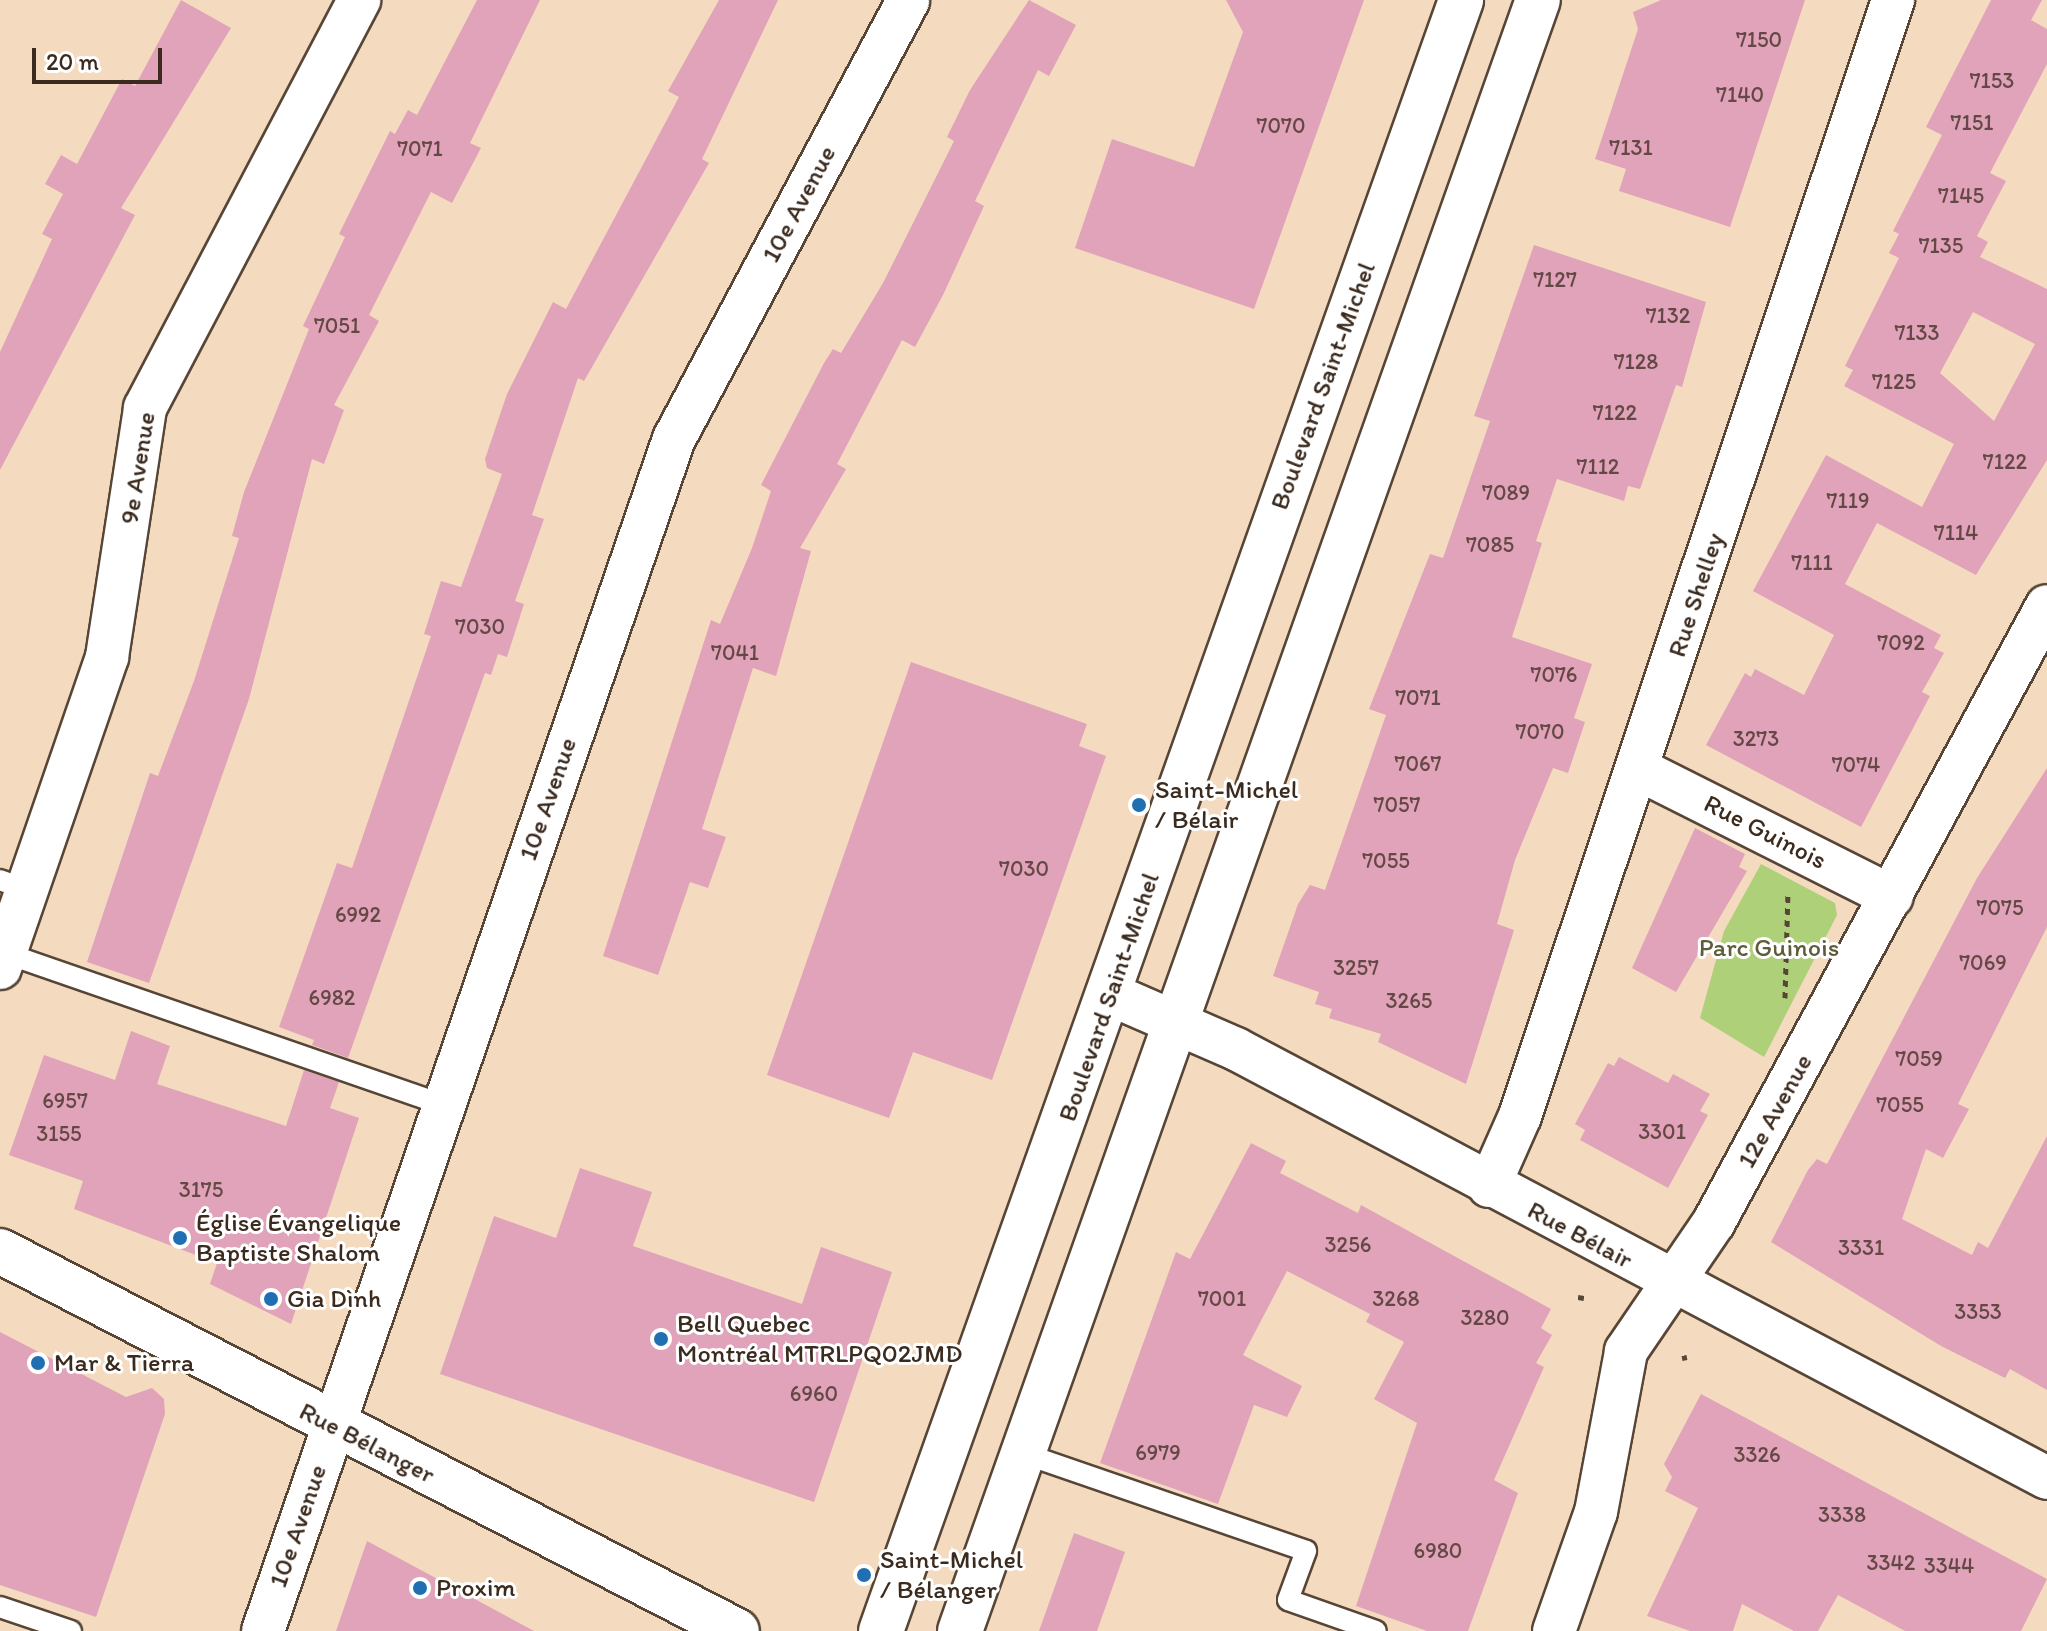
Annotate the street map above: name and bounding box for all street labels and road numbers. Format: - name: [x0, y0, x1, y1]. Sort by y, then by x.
- street label: 10e Avenue: [755, 140, 843, 268]
- street label: Boulevard Saint-Michel: [1263, 257, 1383, 515]
- street label: 9e Avenue: [114, 410, 162, 526]
- street label: Rue Shelley: [1661, 529, 1731, 661]
- street label: 10e Avenue: [512, 734, 584, 864]
- street label: Rue Guinois: [1698, 788, 1832, 876]
- street label: Boulevard Saint-Michel: [1051, 867, 1167, 1127]
- street label: 12e Avenue: [1731, 1049, 1819, 1173]
- street label: Rue Bélair: [1522, 1194, 1638, 1276]
- street label: Rue Bélanger: [294, 1395, 440, 1491]
- street label: 10e Avenue: [262, 1461, 334, 1591]

